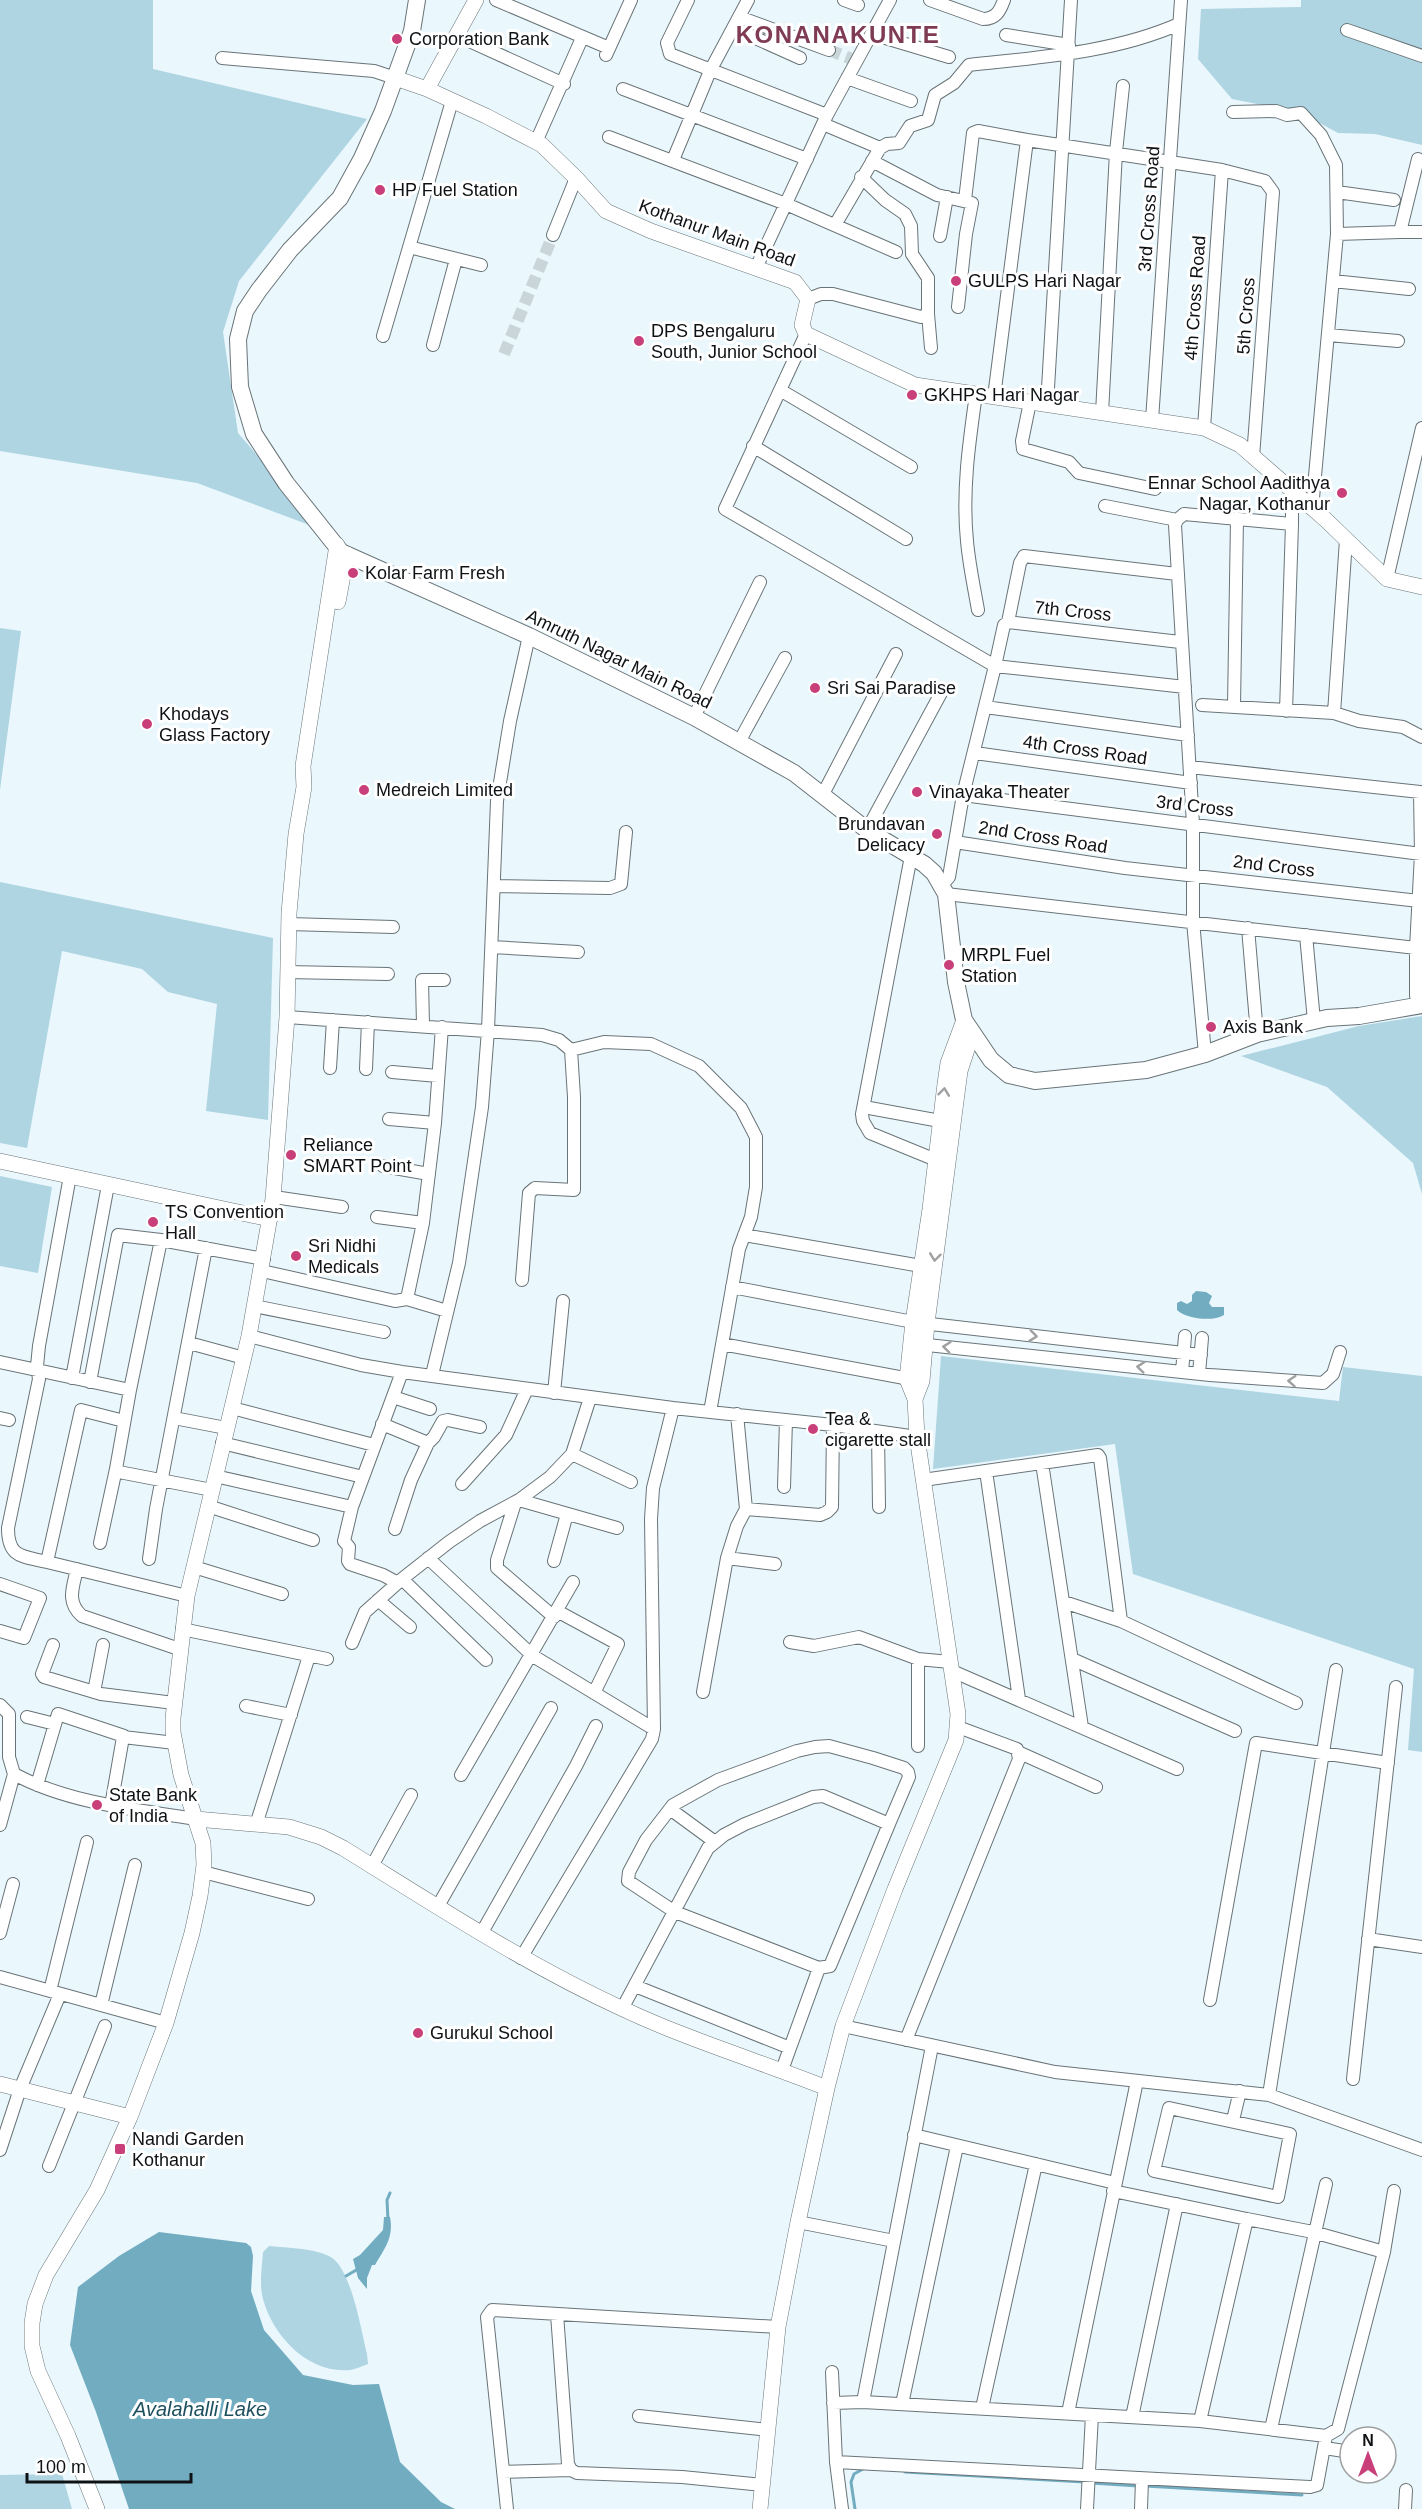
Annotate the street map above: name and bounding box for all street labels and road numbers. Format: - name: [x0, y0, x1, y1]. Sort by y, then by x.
- street label: 3rd Cross Road: [1135, 145, 1163, 273]
- street label: Kothanur Main Road: [636, 195, 798, 271]
- street label: 4th Cross Road: [1181, 235, 1209, 361]
- street label: 5th Cross: [1233, 277, 1259, 355]
- street label: 7th Cross: [1034, 597, 1112, 625]
- street label: Amruth Nagar Main Road: [523, 605, 715, 713]
- street label: 4th Cross Road: [1022, 731, 1148, 769]
- street label: 3rd Cross: [1155, 791, 1235, 821]
- street label: 2nd Cross Road: [977, 817, 1109, 857]
- street label: 2nd Cross: [1232, 851, 1316, 881]

